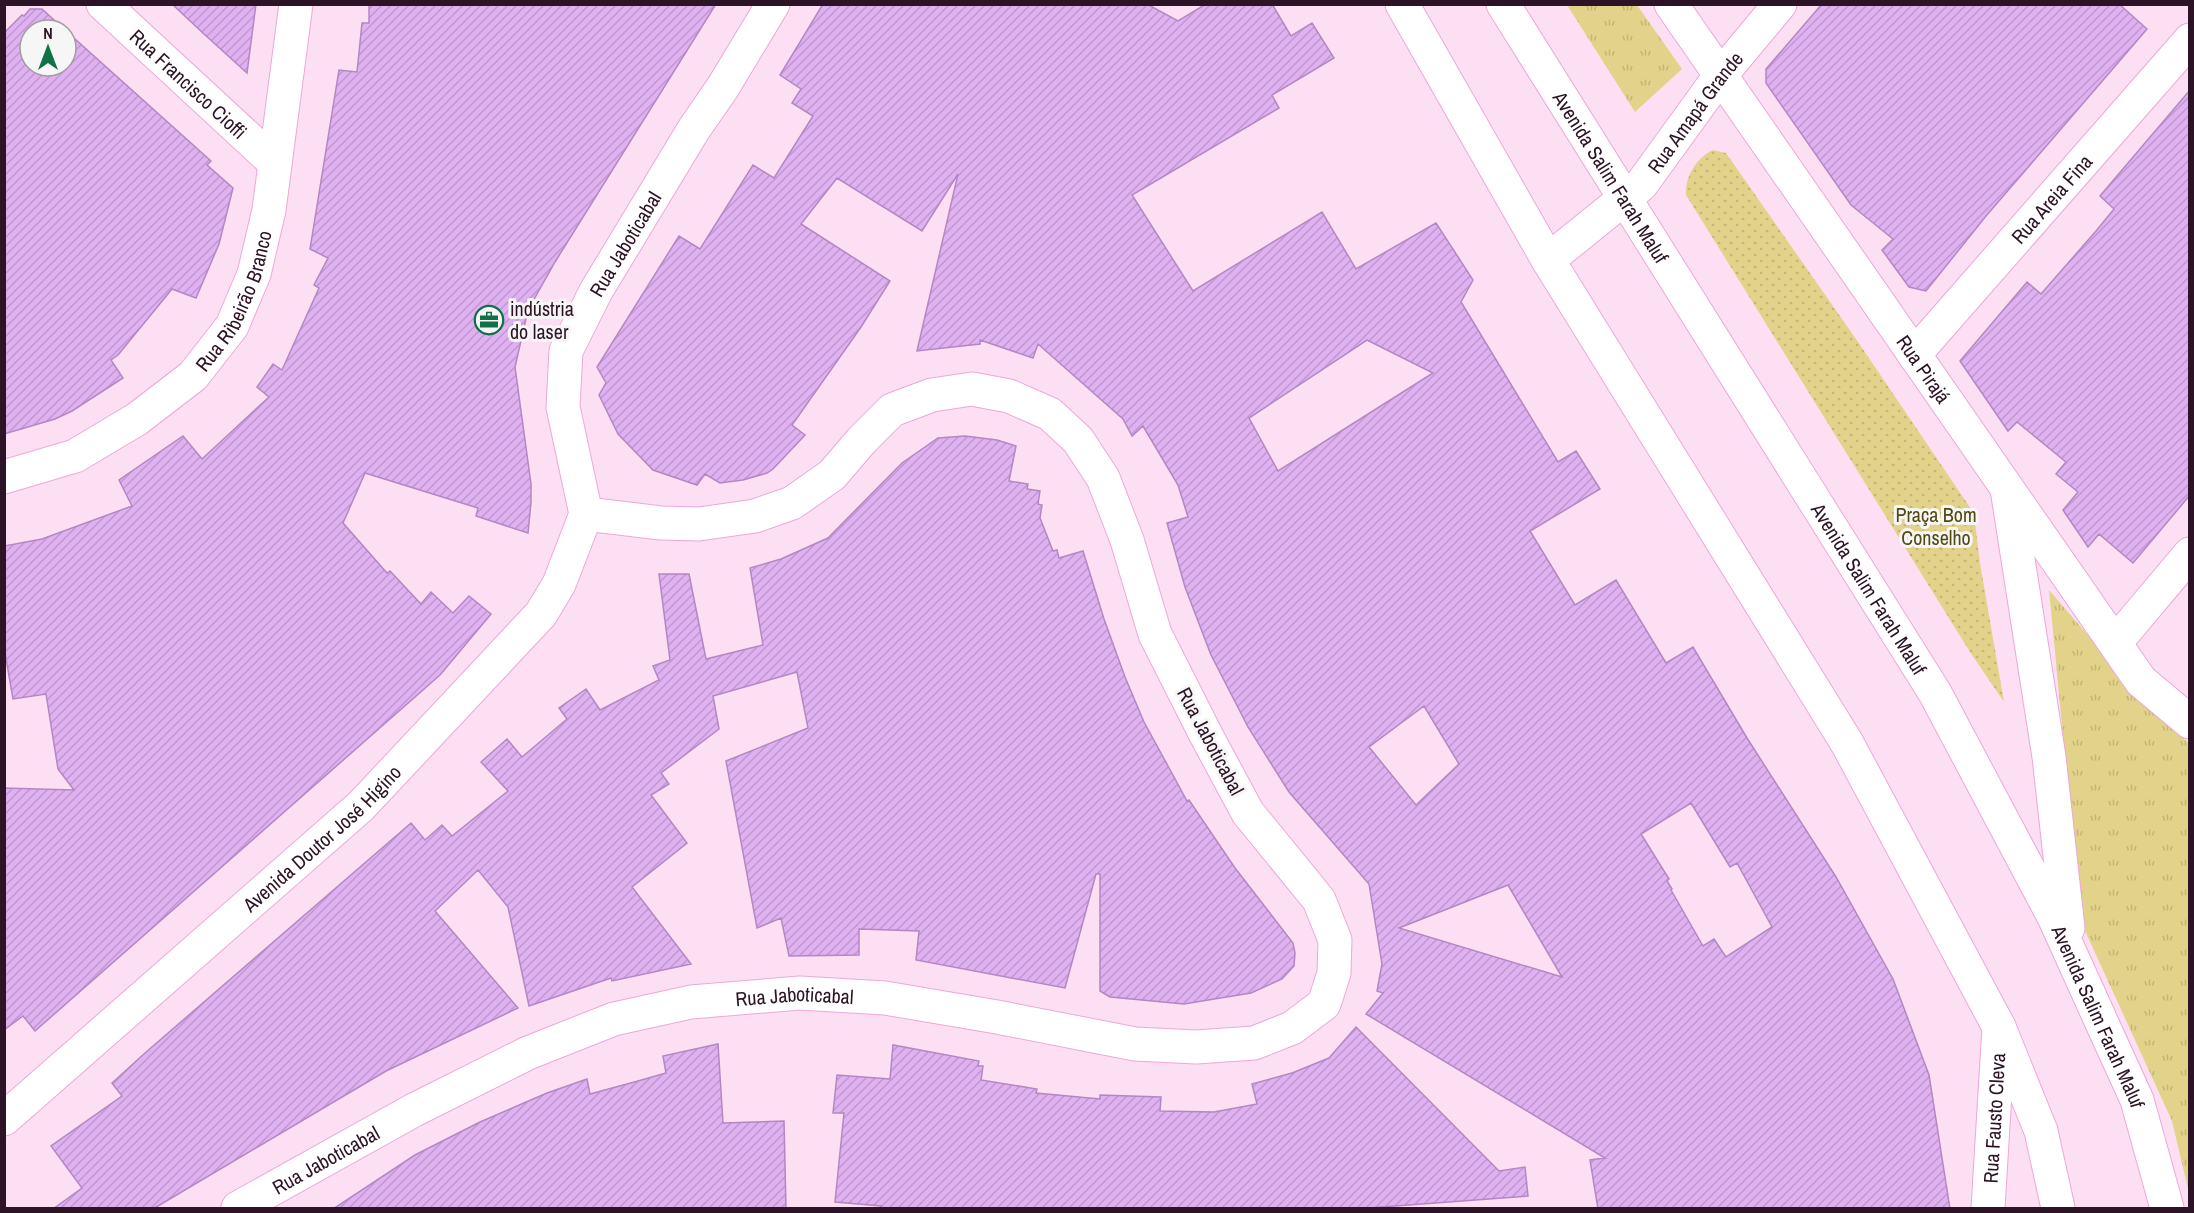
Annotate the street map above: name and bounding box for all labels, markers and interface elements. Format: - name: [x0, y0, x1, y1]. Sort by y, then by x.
- north arrow: [18, 18, 78, 78]
- text: N: [43, 22, 53, 44]
- street label: Rua Francisco Cioffi: [125, 23, 253, 144]
- street label: Rua Amapá Grande: [1641, 46, 1749, 178]
- street label: Avenida Salim Farah Maluf: [1547, 85, 1676, 268]
- street label: Rua Areia Fina: [2005, 148, 2098, 249]
- street label: Rua Jaboticabal: [582, 186, 667, 301]
- street label: Rua Ribeirão Branco: [189, 228, 277, 376]
- place label: indústria do laser: [510, 295, 574, 345]
- office icon: indústria do laser: [473, 304, 505, 336]
- street label: Rua Pirajá: [1891, 329, 1957, 408]
- street label: Avenida Salim Farah Maluf: [1805, 497, 1934, 680]
- park label: Praça Bom Conselho: [1895, 501, 1977, 551]
- street label: Rua Jaboticabal: [1171, 682, 1251, 800]
- street label: Avenida Doutor José Higino: [236, 759, 407, 918]
- street label: Avenida Salim Farah Maluf: [2046, 920, 2152, 1111]
- street label: Rua Jaboticabal: [734, 979, 854, 1012]
- street label: Rua Fausto Cleva: [1976, 1052, 2011, 1184]
- street label: Rua Jaboticabal: [267, 1119, 384, 1200]

